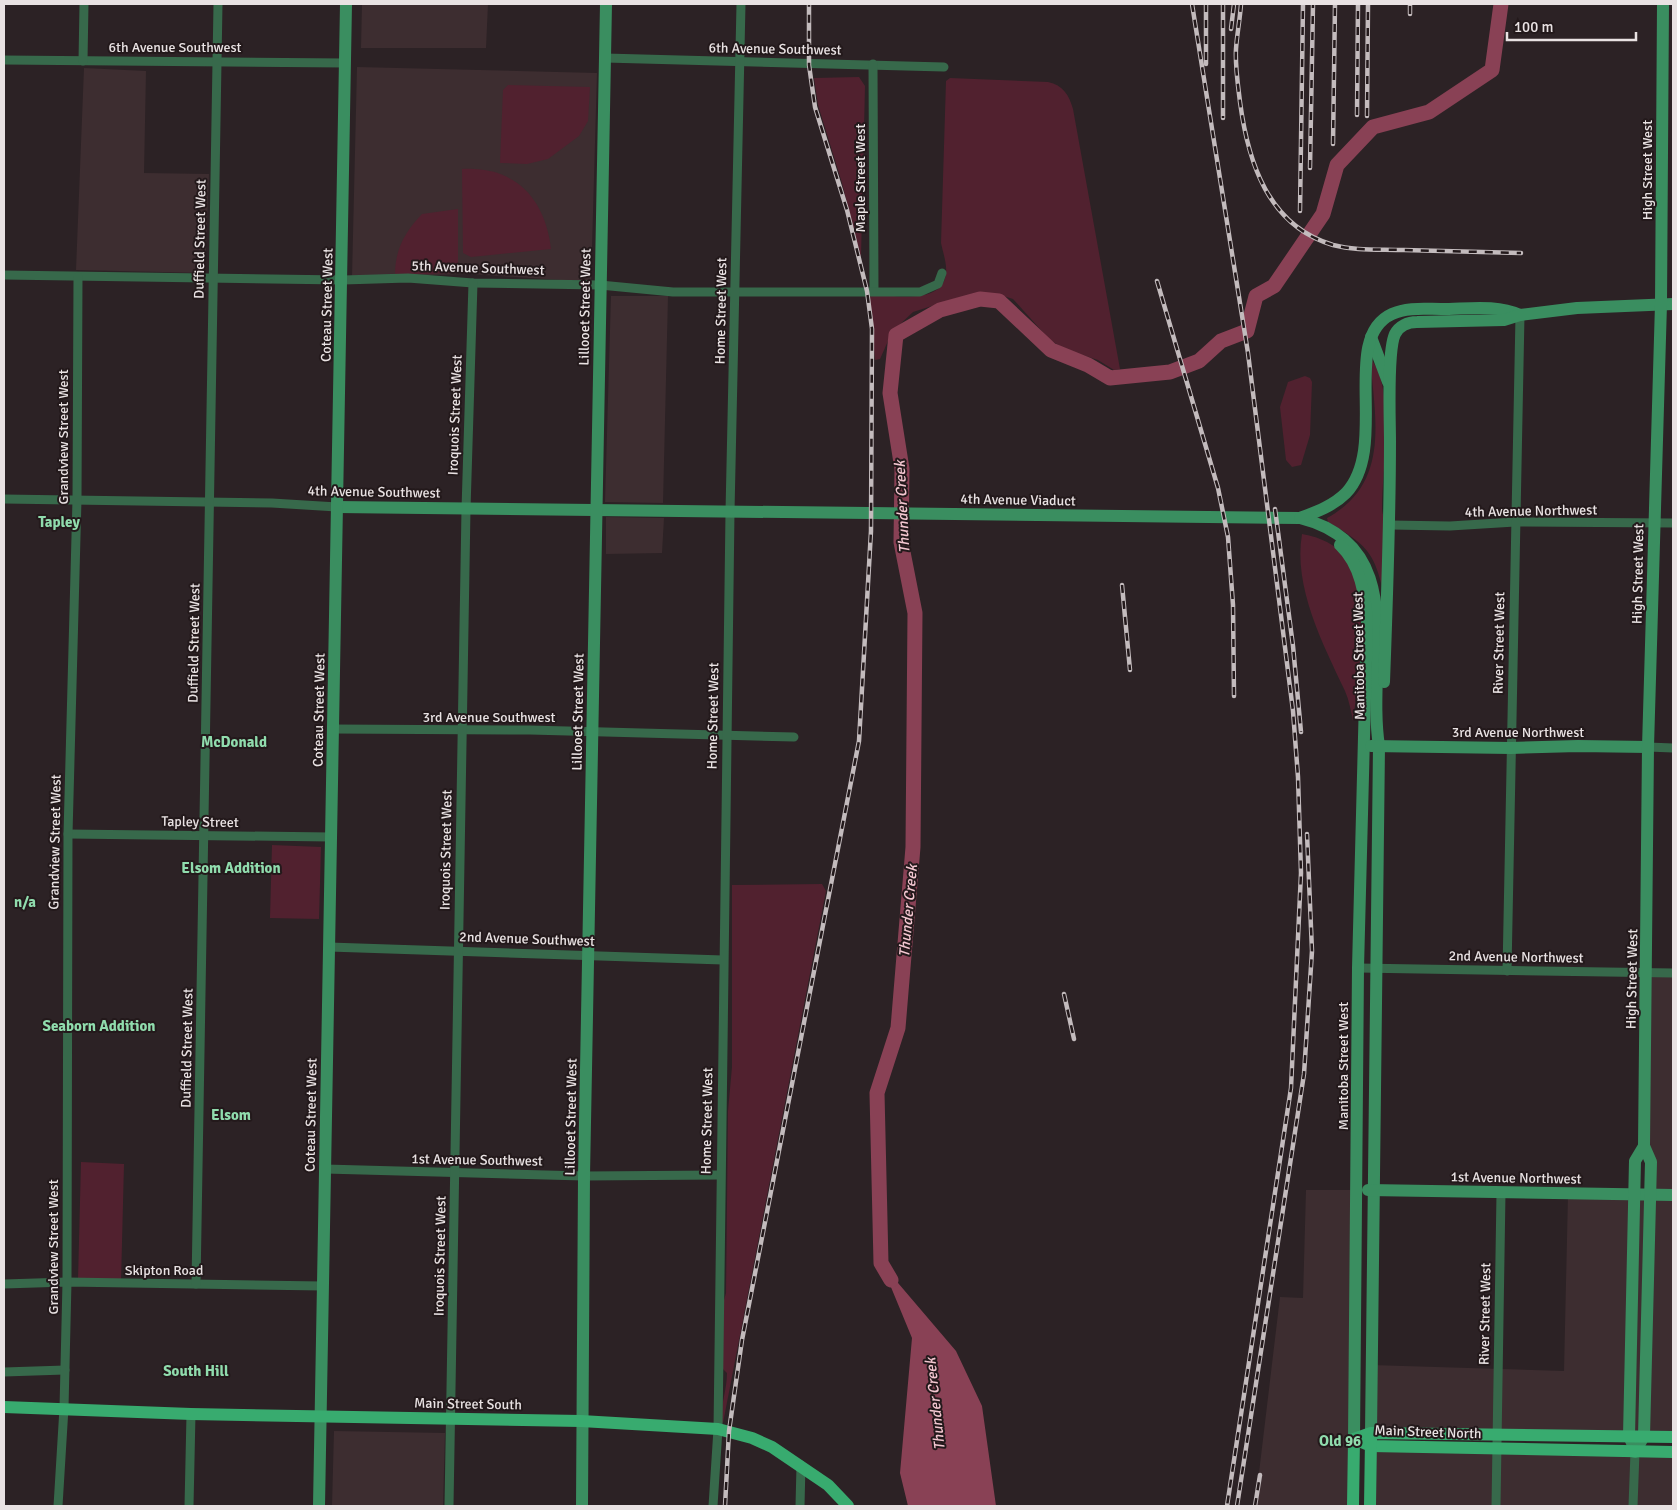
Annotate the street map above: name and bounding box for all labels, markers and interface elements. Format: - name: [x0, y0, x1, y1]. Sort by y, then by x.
- scale bar: [1507, 10, 1636, 42]
- text: 100 m: [1514, 18, 1554, 36]
- street label: 6th Avenue Southwest: [108, 39, 242, 56]
- street label: 6th Avenue Southwest: [708, 39, 842, 59]
- street label: High Street West: [1639, 120, 1656, 220]
- street label: Maple Street West: [852, 123, 869, 232]
- street label: Duffield Street West: [190, 179, 210, 299]
- street label: Coteau Street West: [318, 248, 336, 362]
- street label: Lillooet Street West: [575, 248, 595, 366]
- street label: 5th Avenue Southwest: [411, 257, 545, 279]
- street label: Home Street West: [712, 257, 730, 365]
- street label: Iroquois Street West: [444, 354, 466, 476]
- street label: Grandview Street West: [55, 369, 72, 505]
- water label: Thunder Creek: [891, 459, 913, 554]
- street label: 4th Avenue Southwest: [307, 482, 441, 502]
- street label: 4th Avenue Viaduct: [960, 490, 1076, 510]
- street label: 4th Avenue Northwest: [1465, 501, 1598, 521]
- district label: Tapley: [38, 513, 80, 531]
- street label: High Street West: [1629, 524, 1647, 624]
- street label: Duffield Street West: [184, 583, 204, 703]
- street label: Manitoba Street West: [1349, 592, 1369, 720]
- street label: River Street West: [1490, 592, 1508, 694]
- street label: Coteau Street West: [310, 653, 328, 767]
- street label: Lillooet Street West: [568, 653, 588, 771]
- street label: Home Street West: [704, 662, 722, 770]
- street label: 3rd Avenue Southwest: [423, 709, 556, 726]
- street label: 3rd Avenue Northwest: [1452, 724, 1584, 741]
- district label: McDonald: [201, 733, 267, 751]
- street label: Grandview Street West: [45, 774, 65, 910]
- street label: Iroquois Street West: [436, 790, 456, 910]
- street label: Tapley Street: [161, 813, 239, 831]
- district label: Elsom Addition: [181, 859, 281, 877]
- water label: Thunder Creek: [895, 862, 921, 958]
- district label: n/a: [14, 893, 36, 911]
- street label: 2nd Avenue Southwest: [459, 928, 595, 950]
- street label: High Street West: [1623, 929, 1641, 1029]
- street label: 2nd Avenue Northwest: [1448, 947, 1584, 967]
- street label: Duffield Street West: [177, 988, 197, 1108]
- street label: Manitoba Street West: [1335, 1002, 1352, 1130]
- district label: Seaborn Addition: [43, 1017, 155, 1035]
- street label: Coteau Street West: [302, 1058, 320, 1172]
- street label: Lillooet Street West: [561, 1058, 581, 1176]
- street label: Home Street West: [698, 1067, 716, 1175]
- district label: Elsom: [211, 1106, 251, 1124]
- street label: 1st Avenue Southwest: [411, 1150, 543, 1170]
- street label: 1st Avenue Northwest: [1450, 1168, 1582, 1188]
- street label: Grandview Street West: [45, 1179, 62, 1315]
- street label: Iroquois Street West: [430, 1196, 450, 1316]
- street label: Skipton Road: [125, 1262, 203, 1279]
- street label: River Street West: [1476, 1263, 1494, 1365]
- water label: Thunder Creek: [921, 1355, 949, 1451]
- district label: South Hill: [163, 1362, 229, 1380]
- street label: Main Street South: [414, 1395, 522, 1413]
- street label: Main Street North: [1374, 1422, 1482, 1442]
- district label: Old 96: [1319, 1432, 1361, 1450]

